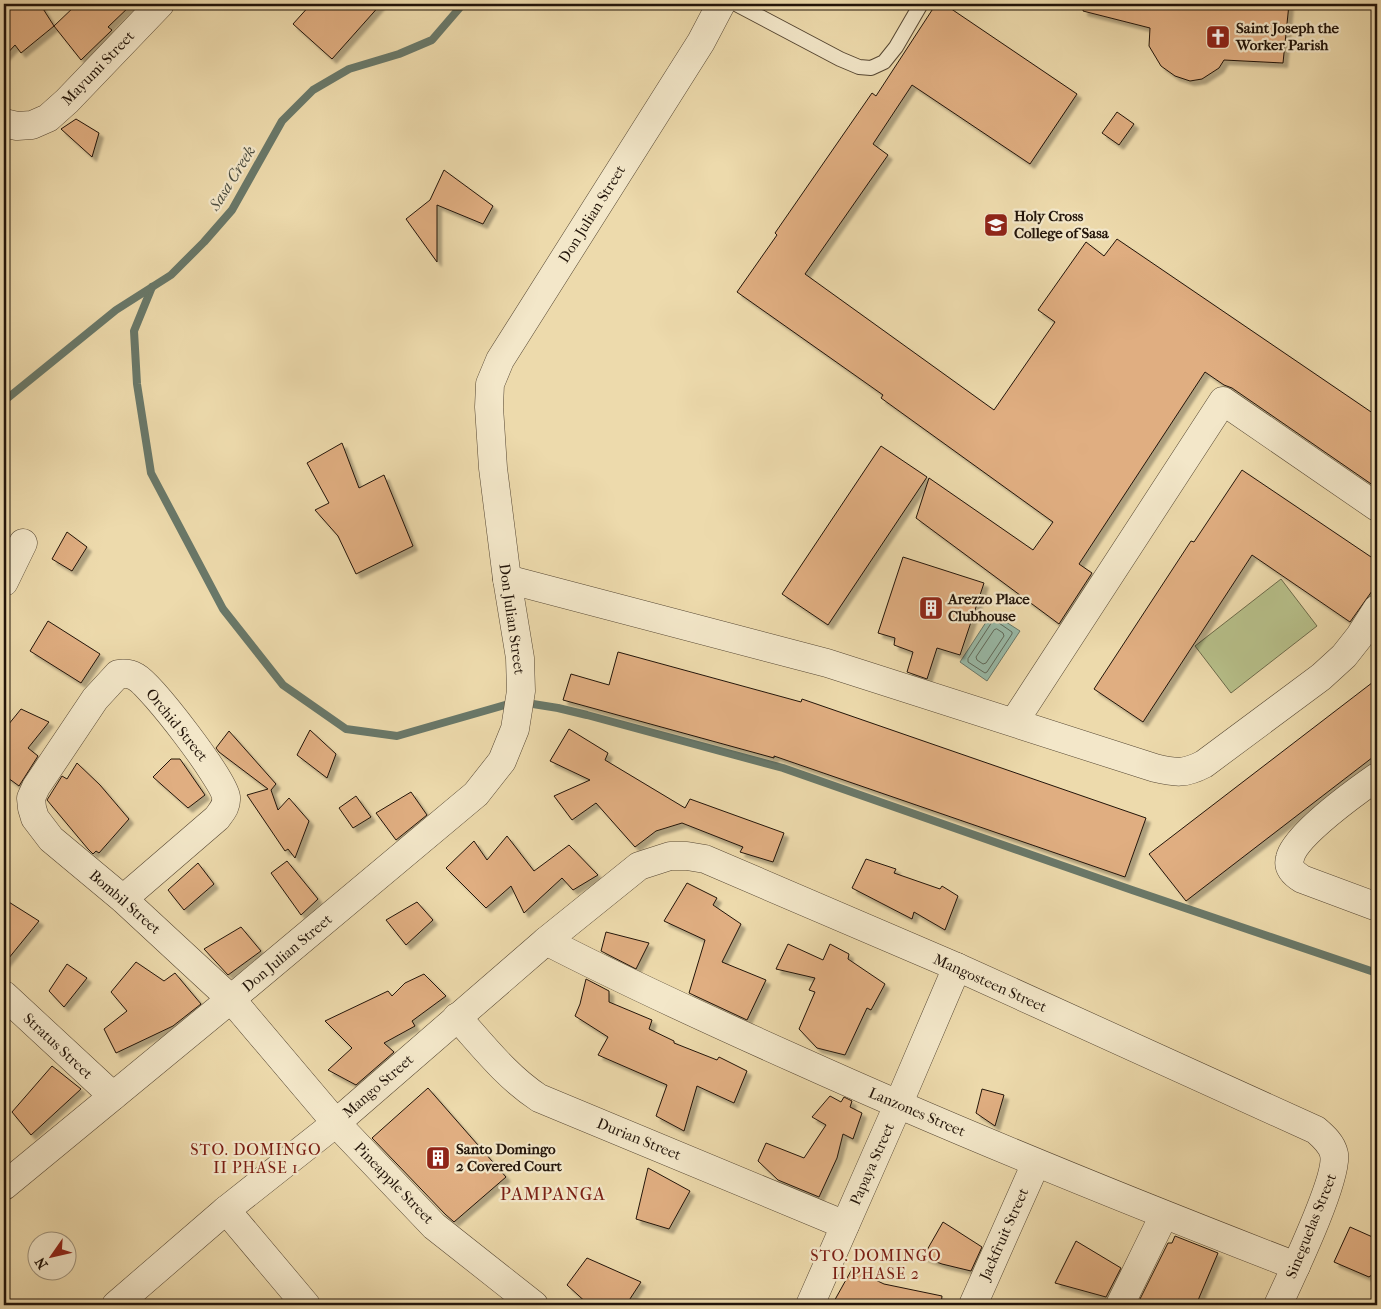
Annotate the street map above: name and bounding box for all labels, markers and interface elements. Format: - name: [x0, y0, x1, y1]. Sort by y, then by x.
- place label: Saint Joseph the Worker Parish: [1235, 19, 1340, 54]
- church icon: Saint Joseph the Worker Parish: [1205, 24, 1231, 50]
- street label: Mayumi Street: [58, 27, 138, 109]
- water label: Sasa Creek: [204, 142, 259, 215]
- street label: Don Julian Street: [555, 161, 630, 266]
- place label: Holy Cross College of Sasa: [1014, 207, 1110, 242]
- school or university icon: Holy Cross College of Sasa: [983, 212, 1009, 238]
- street label: Don Julian Street: [495, 562, 529, 676]
- place label: Arezzo Place Clubhouse: [947, 590, 1030, 625]
- building icon: Arezzo Place Clubhouse: [918, 595, 944, 621]
- street label: Orchid Street: [142, 685, 212, 766]
- street label: Bombil Street: [86, 866, 165, 938]
- street label: Don Julian Street: [238, 910, 336, 996]
- street label: Mangosteen Street: [931, 950, 1050, 1016]
- street label: Stratus Street: [19, 1009, 97, 1083]
- street label: Mango Street: [339, 1050, 418, 1122]
- street label: Lanzones Street: [866, 1084, 969, 1141]
- street label: Durian Street: [594, 1114, 684, 1164]
- street label: Papaya Street: [846, 1119, 898, 1208]
- street label: Pineapple Street: [350, 1138, 438, 1228]
- district label: STO. DOMINGO II PHASE 1: [190, 1140, 322, 1177]
- place label: Santo Domingo 2 Covered Court: [456, 1140, 563, 1175]
- building icon: Santo Domingo 2 Covered Court: [425, 1145, 451, 1171]
- street label: Sineguelas Street: [1282, 1170, 1340, 1281]
- district label: PAMPANGA: [500, 1184, 606, 1205]
- street label: Jackfruit Street: [975, 1185, 1033, 1284]
- north arrow: [28, 1232, 78, 1282]
- district label: STO. DOMINGO II PHASE 2: [810, 1246, 942, 1283]
- text: N: [31, 1254, 52, 1272]

